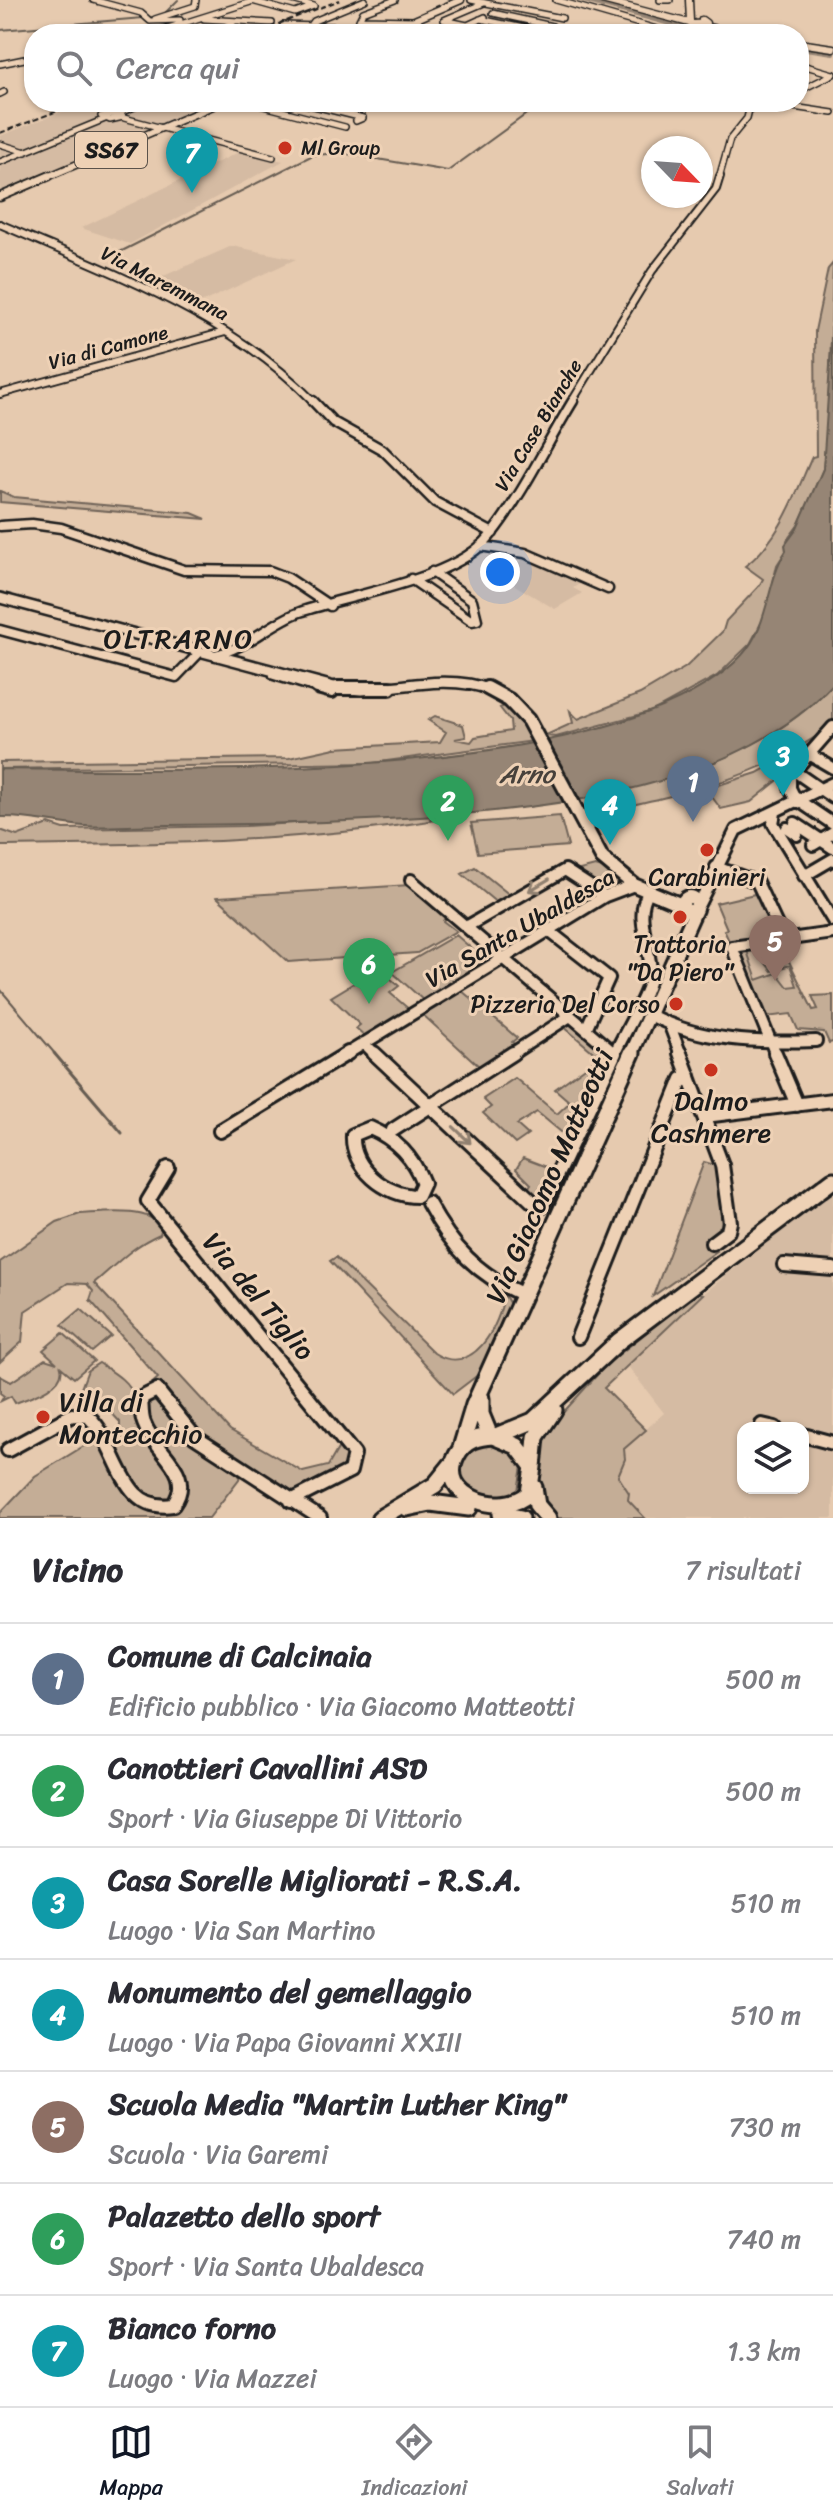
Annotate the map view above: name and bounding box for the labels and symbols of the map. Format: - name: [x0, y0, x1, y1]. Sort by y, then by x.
- pin: 7: [166, 127, 218, 193]
- place label: Ml Group: [301, 131, 381, 166]
- road number: SS67: [75, 132, 147, 168]
- north arrow: [641, 136, 713, 208]
- marker: Ml Group: [276, 139, 294, 157]
- street label: Via Maremmana: [95, 236, 235, 331]
- street label: Via di Camone: [44, 315, 172, 380]
- street label: Via Case Bianche: [485, 352, 592, 498]
- your location: [480, 552, 520, 592]
- district label: OLTRARNO: [104, 614, 254, 663]
- pin: 3: [757, 730, 809, 796]
- water label: Arno: [499, 751, 557, 797]
- pin: 1: [667, 756, 719, 822]
- pin: 2: [422, 775, 474, 841]
- pin: 4: [584, 779, 636, 845]
- marker: Carabinieri: [698, 841, 716, 859]
- street label: Via Santa Ubaldesca: [417, 856, 623, 1000]
- place label: Carabinieri: [649, 856, 766, 898]
- one-way arrow: [527, 878, 551, 893]
- marker: Trattoria "Da Piero": [671, 908, 689, 926]
- pin: 5: [749, 915, 801, 981]
- place label: Trattoria "Da Piero": [627, 923, 735, 993]
- pin: 6: [343, 938, 395, 1004]
- place label: Pizzeria Del Corso: [470, 983, 660, 1025]
- marker: Pizzeria Del Corso: [667, 995, 685, 1013]
- street label: Via Giacomo Matteotti: [471, 1040, 628, 1312]
- marker: Dalmo Cashmere: [702, 1061, 720, 1079]
- place label: Dalmo Cashmere: [651, 1076, 771, 1157]
- one-way arrow: [452, 1125, 471, 1144]
- street label: Via del Tiglio: [190, 1221, 328, 1372]
- place label: Villa di Montecchio: [59, 1377, 202, 1458]
- marker: Villa di Montecchio: [34, 1408, 52, 1426]

